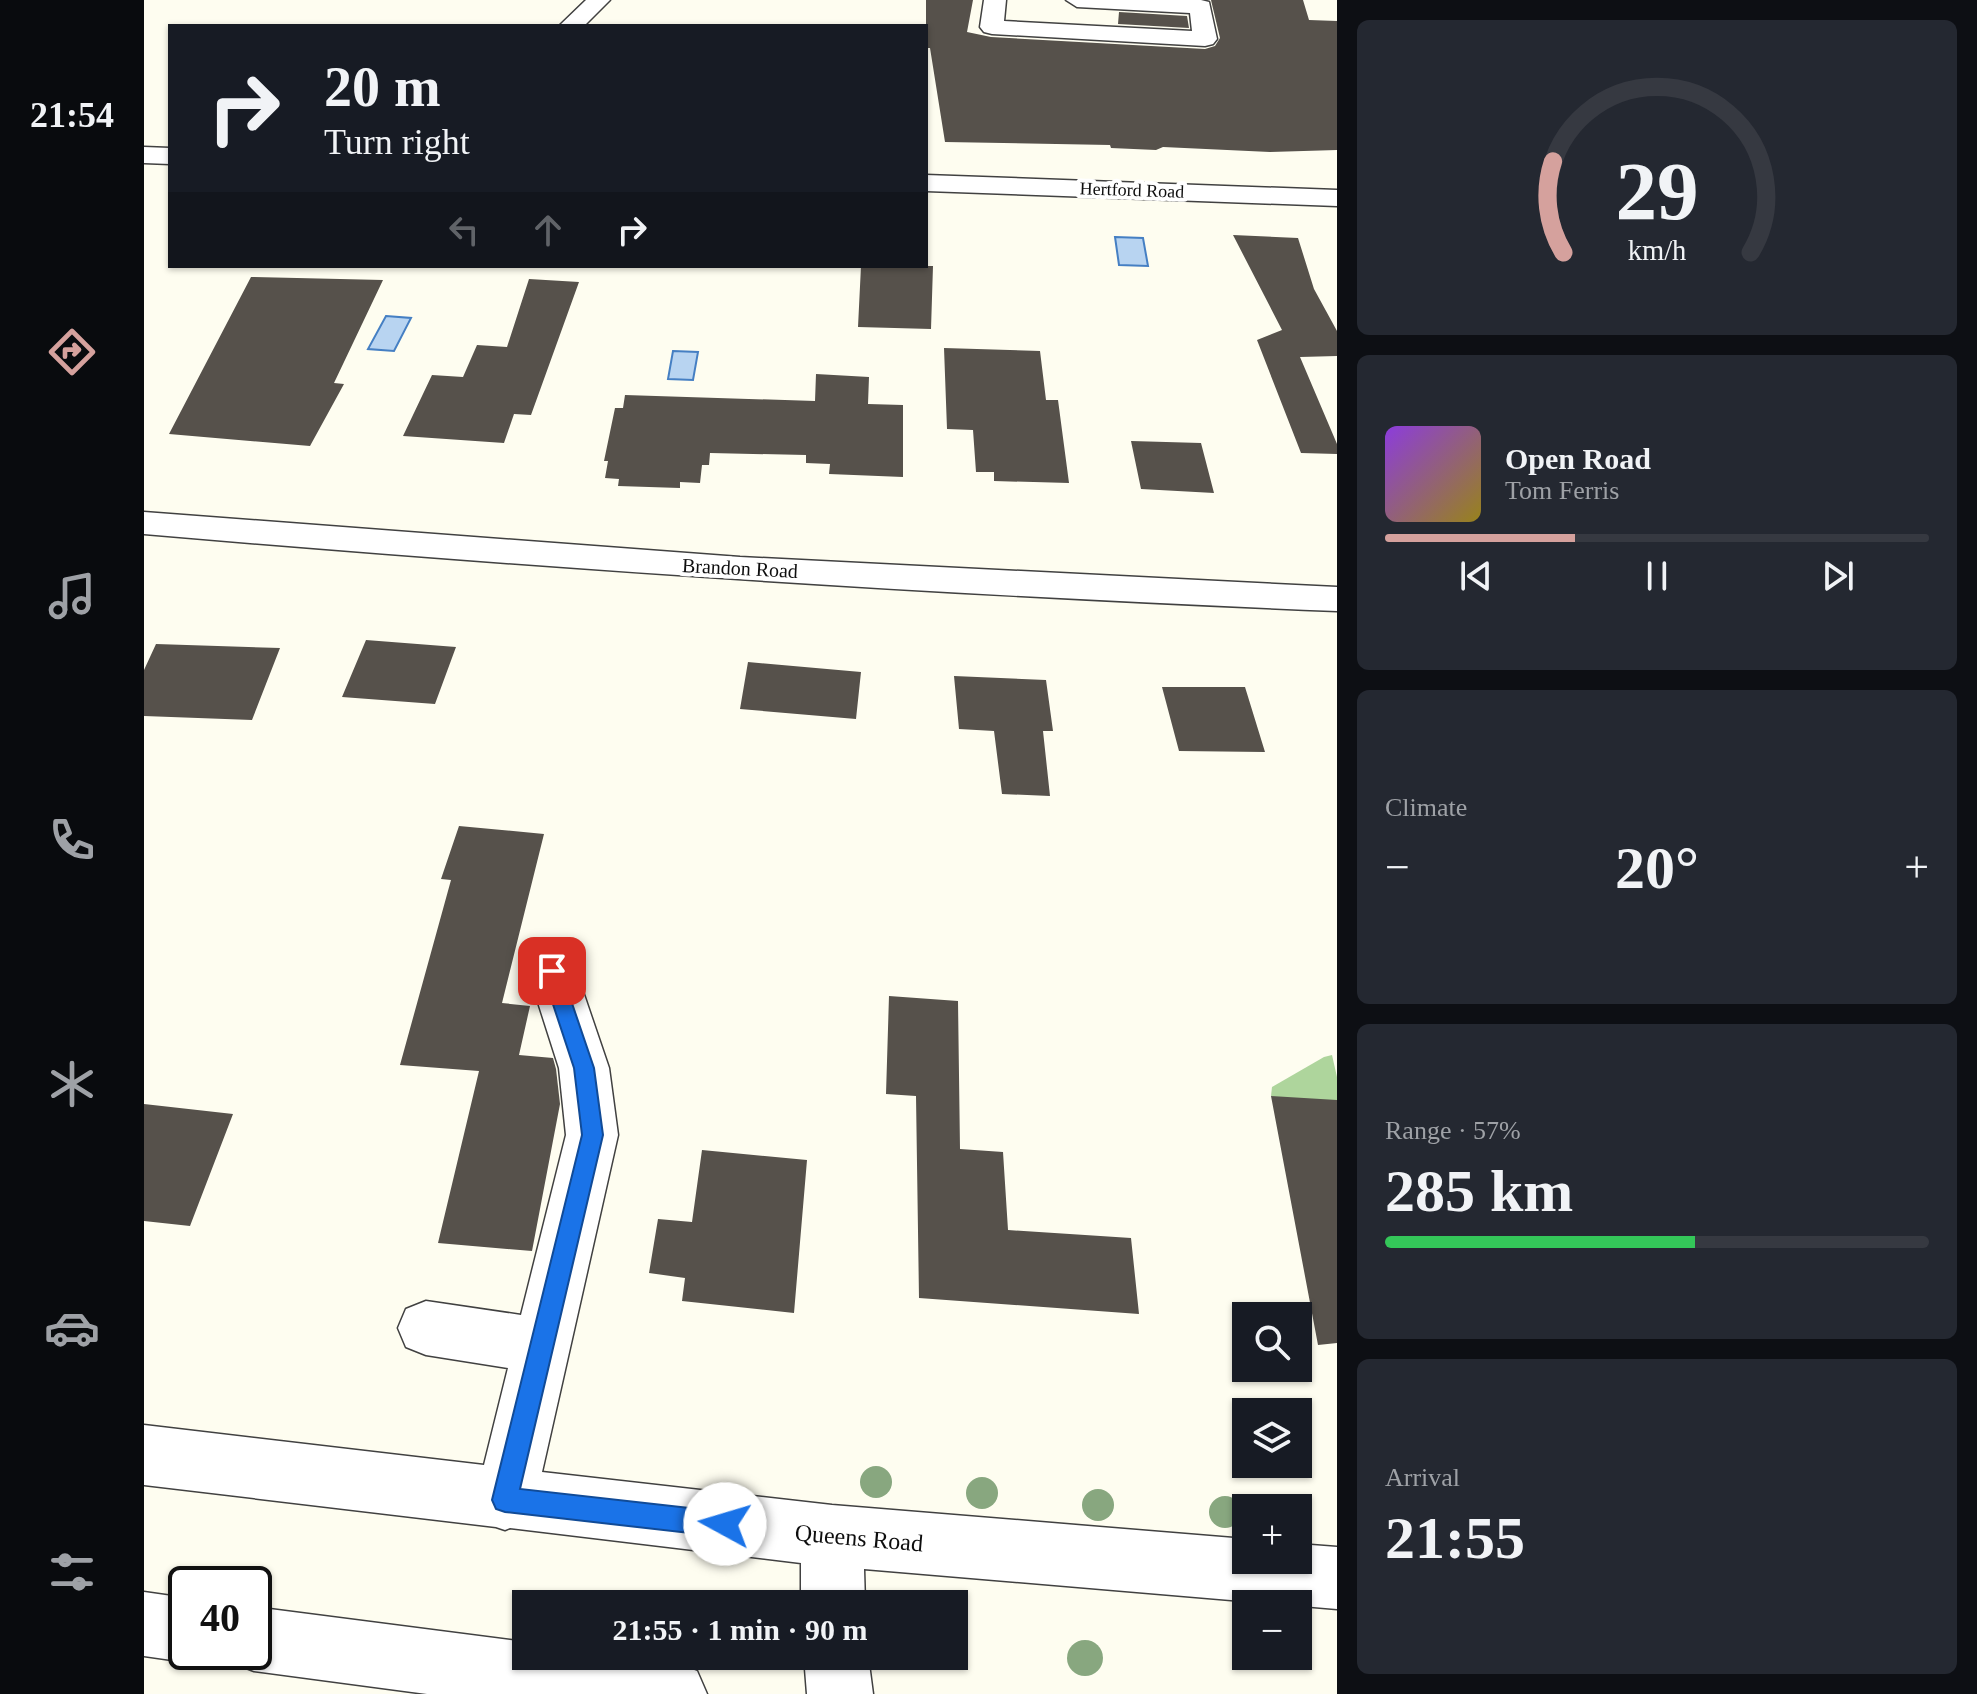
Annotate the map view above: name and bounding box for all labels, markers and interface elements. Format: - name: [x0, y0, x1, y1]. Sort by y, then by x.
- icon: right: [192, 56, 296, 160]
- text: 20 m: [324, 56, 441, 118]
- text: 21:54: [30, 95, 114, 135]
- text: Turn right: [324, 122, 470, 162]
- text: 29: [1615, 145, 1699, 237]
- street label: Hertford Road: [1079, 178, 1185, 202]
- icon: left: [442, 208, 486, 252]
- icon: ahead: [526, 208, 570, 252]
- icon: right: [610, 208, 654, 252]
- text: km/h: [1628, 236, 1686, 267]
- icon: directions: [44, 324, 100, 380]
- text: Open Road: [1505, 442, 1651, 475]
- text: Tom Ferris: [1505, 476, 1619, 505]
- street label: Brandon Road: [681, 554, 799, 582]
- icon: previous: [1454, 554, 1498, 598]
- icon: pause: [1635, 554, 1679, 598]
- icon: next: [1816, 554, 1860, 598]
- icon: music: [44, 568, 100, 624]
- text: Climate: [1385, 793, 1467, 822]
- icon: phone: [44, 812, 100, 868]
- text: 20°: [1615, 835, 1699, 901]
- text: −: [1385, 843, 1410, 892]
- text: +: [1904, 843, 1929, 892]
- pin: [518, 937, 586, 1005]
- icon: arrive: [530, 949, 574, 993]
- icon: climate: [44, 1056, 100, 1112]
- text: Range · 57%: [1385, 1116, 1521, 1145]
- text: 285 km: [1385, 1158, 1573, 1224]
- icon: car: [44, 1300, 100, 1356]
- map controls: [1232, 1302, 1312, 1670]
- button: search: [1232, 1302, 1312, 1382]
- button: layers: [1232, 1398, 1312, 1478]
- text: Arrival: [1385, 1463, 1460, 1492]
- position arrow: [683, 1482, 767, 1566]
- button: +: [1232, 1494, 1312, 1574]
- text: 21:55: [1385, 1505, 1525, 1571]
- street label: Queens Road: [794, 1519, 924, 1557]
- icon: filters: [44, 1544, 100, 1600]
- speed limit sign: 40: [168, 1566, 272, 1670]
- button: −: [1232, 1590, 1312, 1670]
- text: 21:55 · 1 min · 90 m: [613, 1613, 868, 1646]

